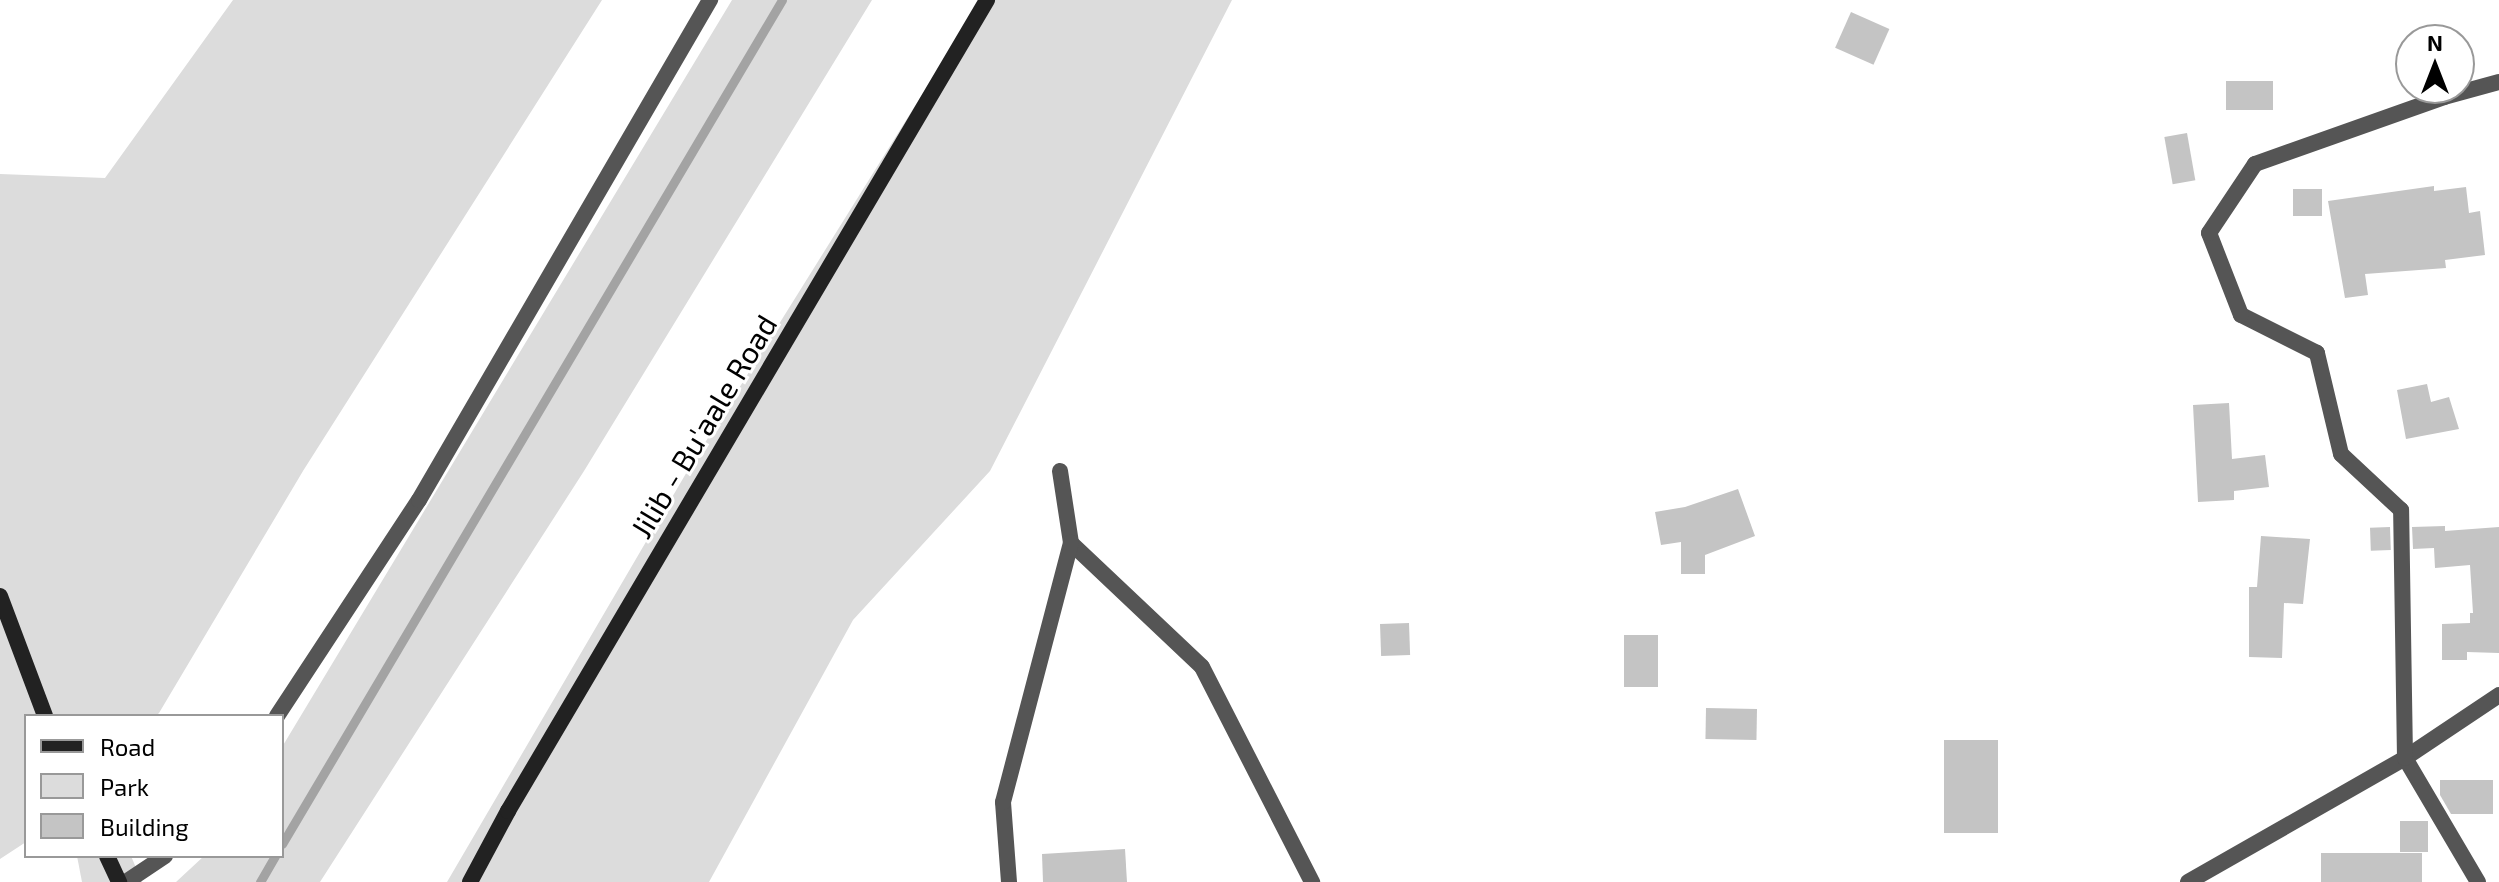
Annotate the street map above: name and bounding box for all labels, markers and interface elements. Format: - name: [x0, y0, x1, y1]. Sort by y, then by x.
- north arrow: [2395, 24, 2475, 104]
- text: N: [2427, 29, 2443, 55]
- street label: Jilib - Bu'aale Road: [622, 308, 784, 544]
- legend: [24, 714, 284, 858]
- text: Road: [100, 732, 155, 761]
- text: Park: [100, 772, 149, 801]
- text: Building: [100, 812, 189, 841]

